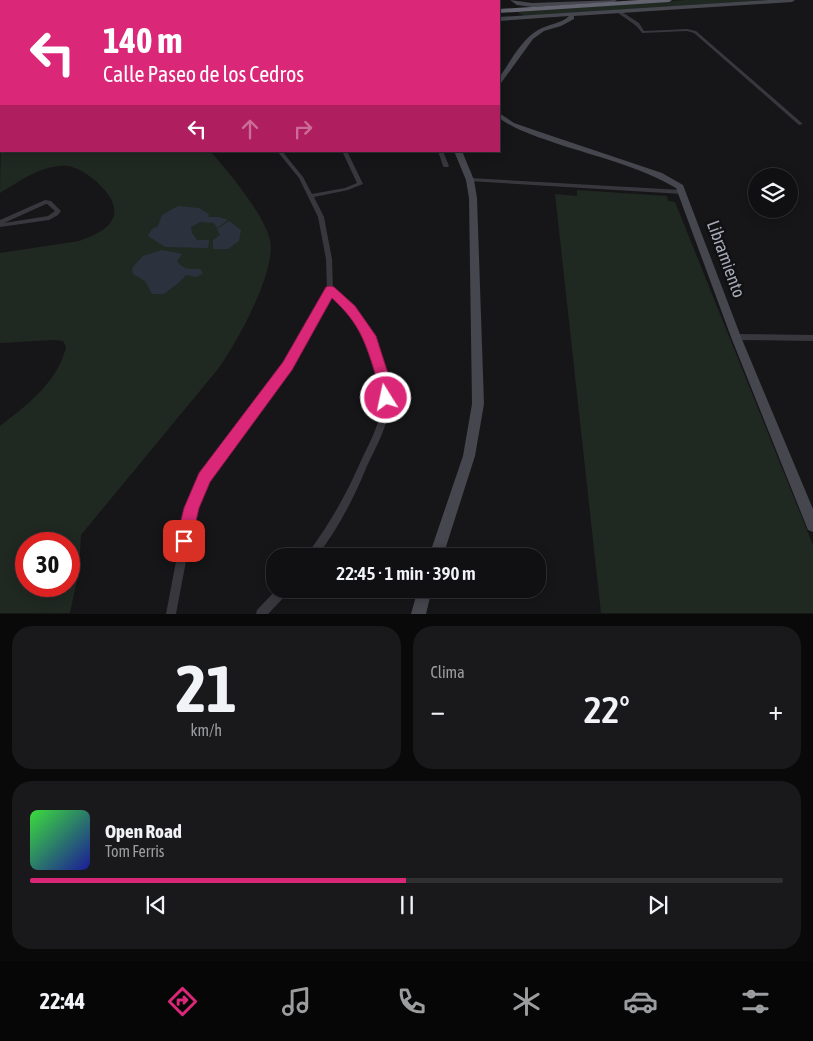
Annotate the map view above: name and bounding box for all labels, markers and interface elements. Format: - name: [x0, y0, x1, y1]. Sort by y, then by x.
- icon: left: [20, 20, 85, 85]
- text: 140 m: [103, 20, 182, 60]
- text: Calle Paseo de los Cedros: [103, 61, 304, 87]
- icon: left: [183, 115, 211, 143]
- icon: ahead: [236, 115, 264, 143]
- icon: right: [289, 115, 317, 143]
- map controls: [748, 168, 798, 218]
- button: layers: [748, 168, 798, 218]
- street label: Libramiento: [703, 217, 750, 300]
- position arrow: [359, 371, 411, 423]
- pin: [163, 520, 205, 562]
- icon: arrive: [170, 527, 198, 555]
- speed limit sign: 30: [15, 532, 80, 597]
- text: 22:45 · 1 min · 390 m: [336, 562, 476, 584]
- text: 21: [176, 651, 237, 726]
- text: Clima: [431, 663, 465, 681]
- text: 22°: [584, 688, 630, 731]
- text: −: [431, 694, 445, 726]
- text: +: [768, 694, 783, 726]
- text: km/h: [190, 721, 222, 739]
- text: Open Road: [105, 820, 182, 842]
- text: Tom Ferris: [105, 842, 164, 860]
- icon: previous: [142, 891, 170, 919]
- icon: pause: [393, 891, 421, 919]
- icon: next: [644, 891, 672, 919]
- icon: directions: [165, 984, 200, 1019]
- icon: music: [279, 984, 314, 1019]
- icon: phone: [394, 984, 429, 1019]
- icon: climate: [509, 984, 544, 1019]
- icon: car: [623, 984, 658, 1019]
- icon: filters: [738, 984, 773, 1019]
- text: 22:44: [40, 988, 85, 1014]

